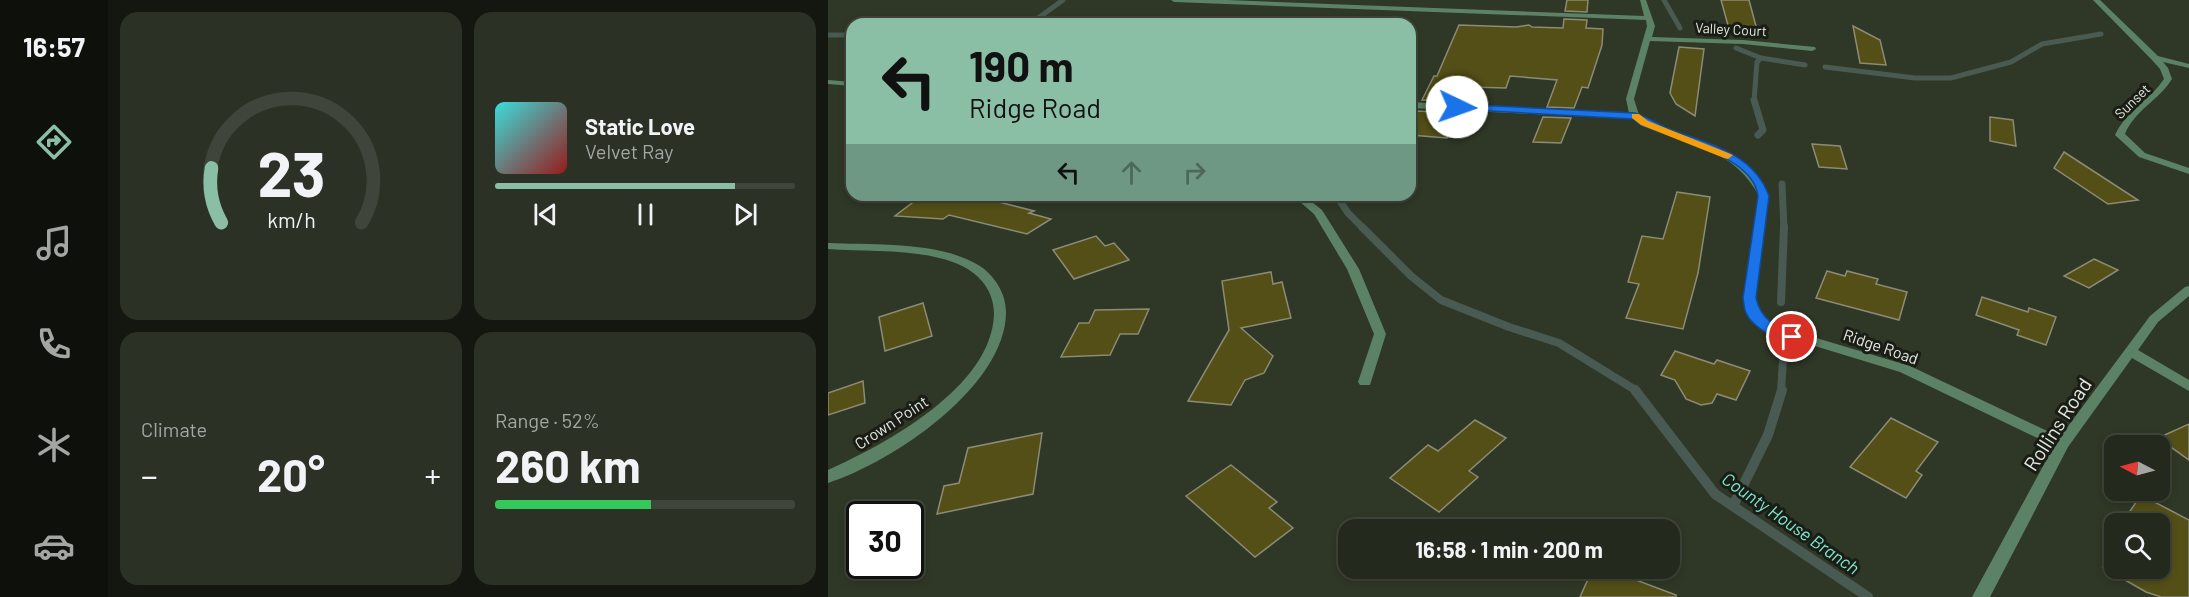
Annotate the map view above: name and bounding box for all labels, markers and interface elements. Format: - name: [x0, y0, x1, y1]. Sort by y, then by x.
- street label: Valley Court: [1695, 19, 1767, 39]
- text: 16:57: [23, 30, 85, 62]
- text: 190 m: [969, 40, 1074, 90]
- icon: left: [870, 42, 948, 120]
- position arrow: [1425, 75, 1489, 139]
- street label: Sunset: [2111, 80, 2153, 122]
- text: Ridge Road: [969, 91, 1101, 123]
- text: Static Love: [585, 113, 695, 139]
- icon: directions: [33, 121, 75, 163]
- text: 23: [257, 135, 325, 209]
- text: Velvet Ray: [585, 139, 674, 163]
- icon: left: [1052, 156, 1085, 189]
- icon: ahead: [1115, 156, 1148, 189]
- icon: right: [1178, 156, 1211, 189]
- icon: previous: [529, 198, 562, 231]
- icon: pause: [629, 198, 662, 231]
- icon: next: [729, 198, 762, 231]
- text: km/h: [267, 208, 315, 233]
- icon: music: [33, 222, 75, 264]
- pin: [1766, 311, 1817, 362]
- icon: arrive: [1775, 320, 1808, 353]
- icon: phone: [33, 323, 75, 365]
- street label: Ridge Road: [1841, 324, 1921, 368]
- street label: Rollins Road: [2018, 373, 2096, 475]
- street label: Crown Point: [851, 391, 931, 453]
- text: Range · 52%: [495, 408, 600, 432]
- text: Climate: [141, 417, 207, 441]
- icon: climate: [33, 424, 75, 466]
- north arrow: [2104, 435, 2170, 501]
- map controls: [2104, 435, 2170, 579]
- text: 260 km: [495, 438, 641, 492]
- text: 20°: [257, 447, 325, 501]
- text: −: [141, 455, 158, 495]
- text: +: [425, 455, 441, 495]
- water label: County House Branch: [1718, 467, 1864, 579]
- speed limit sign: 30: [846, 501, 924, 579]
- button: search: [2104, 513, 2170, 579]
- icon: car: [33, 525, 75, 567]
- text: 16:58 · 1 min · 200 m: [1415, 536, 1603, 562]

